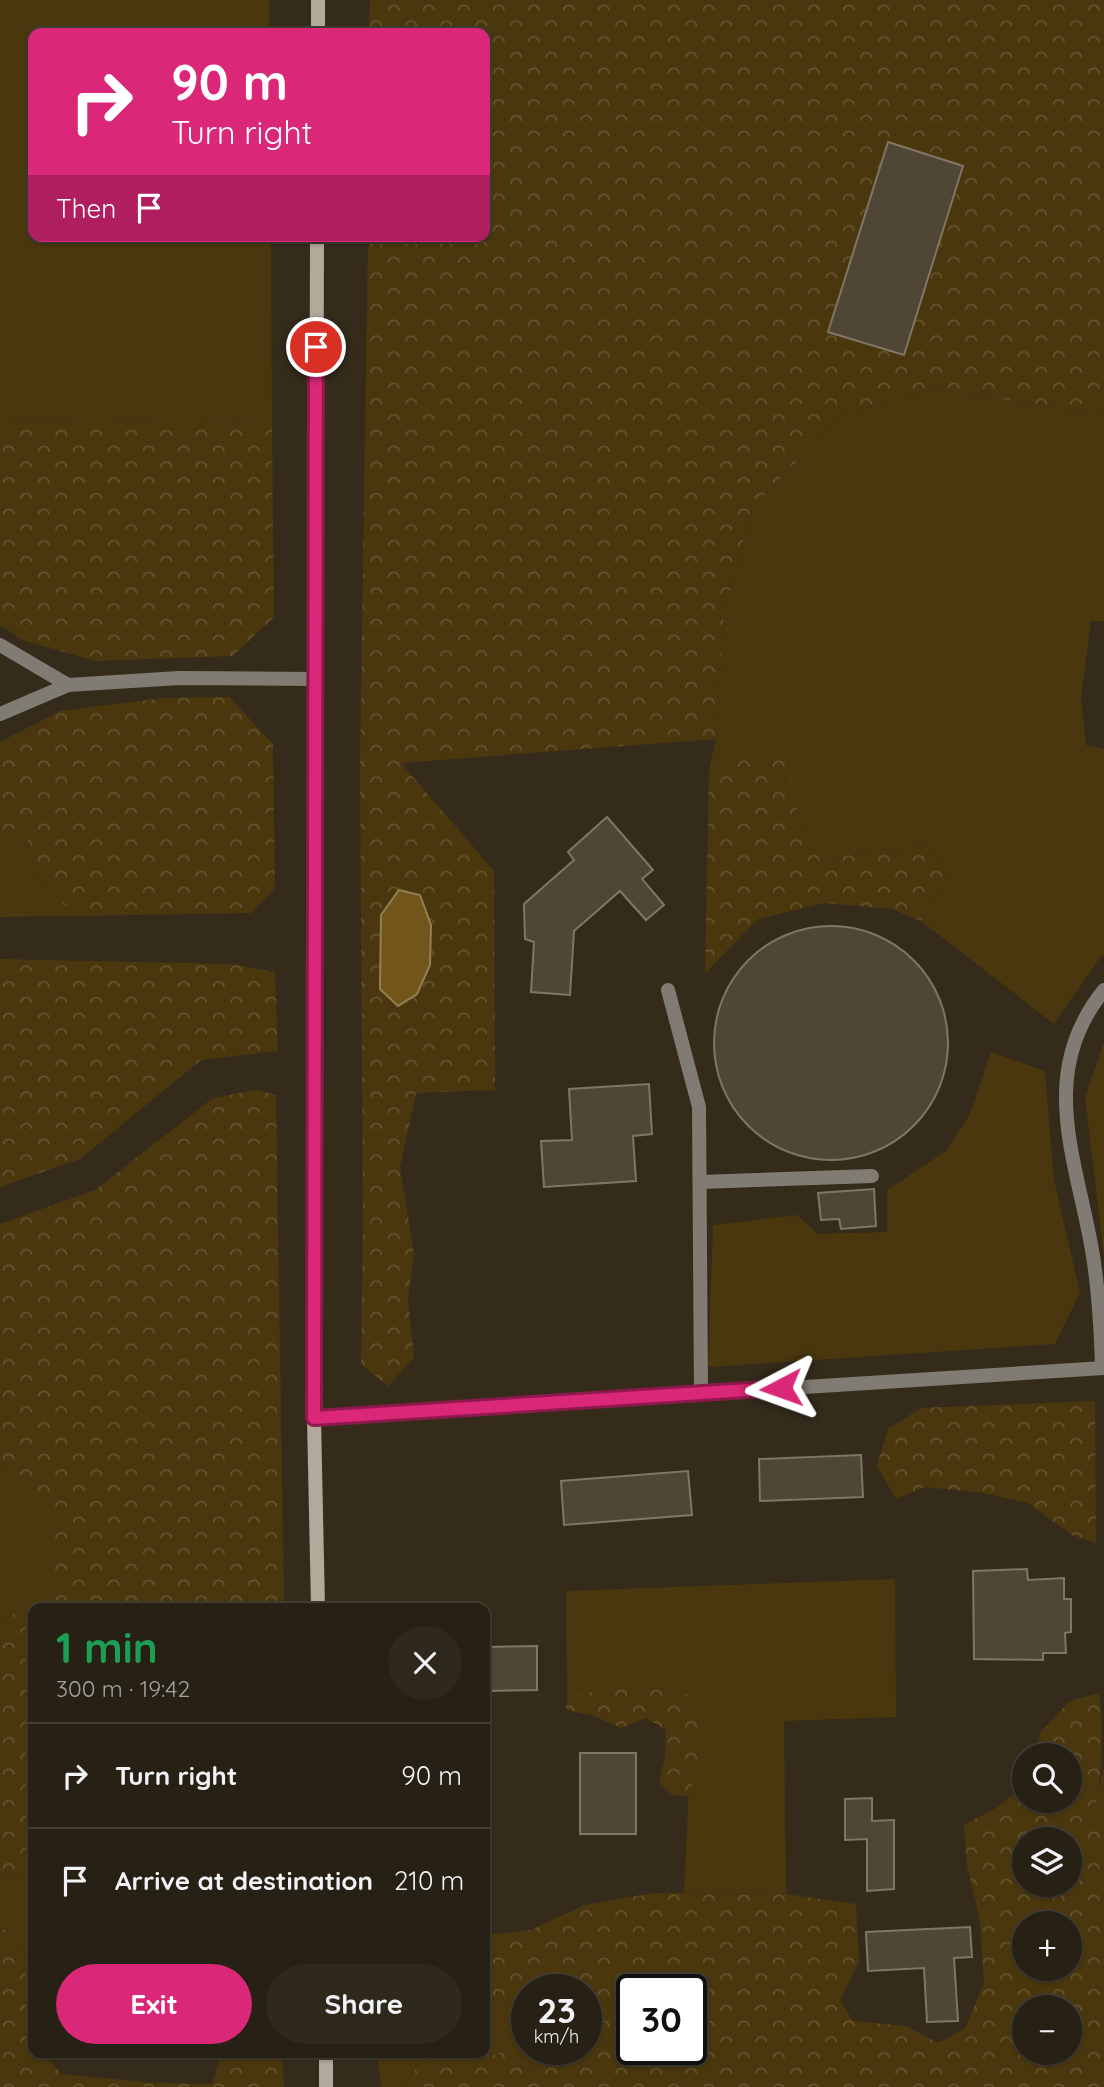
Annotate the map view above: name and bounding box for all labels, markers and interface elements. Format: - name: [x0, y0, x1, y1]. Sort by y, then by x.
- text: 90 m: [171, 51, 288, 112]
- icon: right: [56, 56, 147, 147]
- text: Turn right: [171, 112, 312, 152]
- icon: arrive: [130, 189, 168, 227]
- text: Then: [56, 192, 116, 225]
- pin: [286, 317, 346, 377]
- icon: arrive: [297, 328, 335, 366]
- position arrow: [744, 1351, 818, 1425]
- text: 1 min: [56, 1621, 158, 1674]
- button: close: [388, 1626, 462, 1700]
- text: 300 m · 19:42: [56, 1674, 190, 1703]
- map controls: [1012, 1743, 1082, 2065]
- button: search: [1012, 1743, 1082, 1813]
- icon: right: [56, 1757, 94, 1795]
- text: Turn right: [115, 1759, 237, 1792]
- text: 90 m: [401, 1759, 462, 1792]
- button: layers: [1012, 1827, 1082, 1897]
- icon: arrive: [56, 1862, 94, 1900]
- text: Arrive at destination: [115, 1864, 373, 1897]
- text: 210 m: [394, 1864, 464, 1897]
- button: +: [1012, 1911, 1082, 1981]
- button: Exit: [56, 1964, 252, 2044]
- button: Share: [266, 1964, 462, 2044]
- speed limit sign: 30: [616, 1974, 707, 2065]
- text: 23: [537, 1988, 576, 2032]
- button: −: [1012, 1995, 1082, 2065]
- text: km/h: [534, 2025, 579, 2048]

